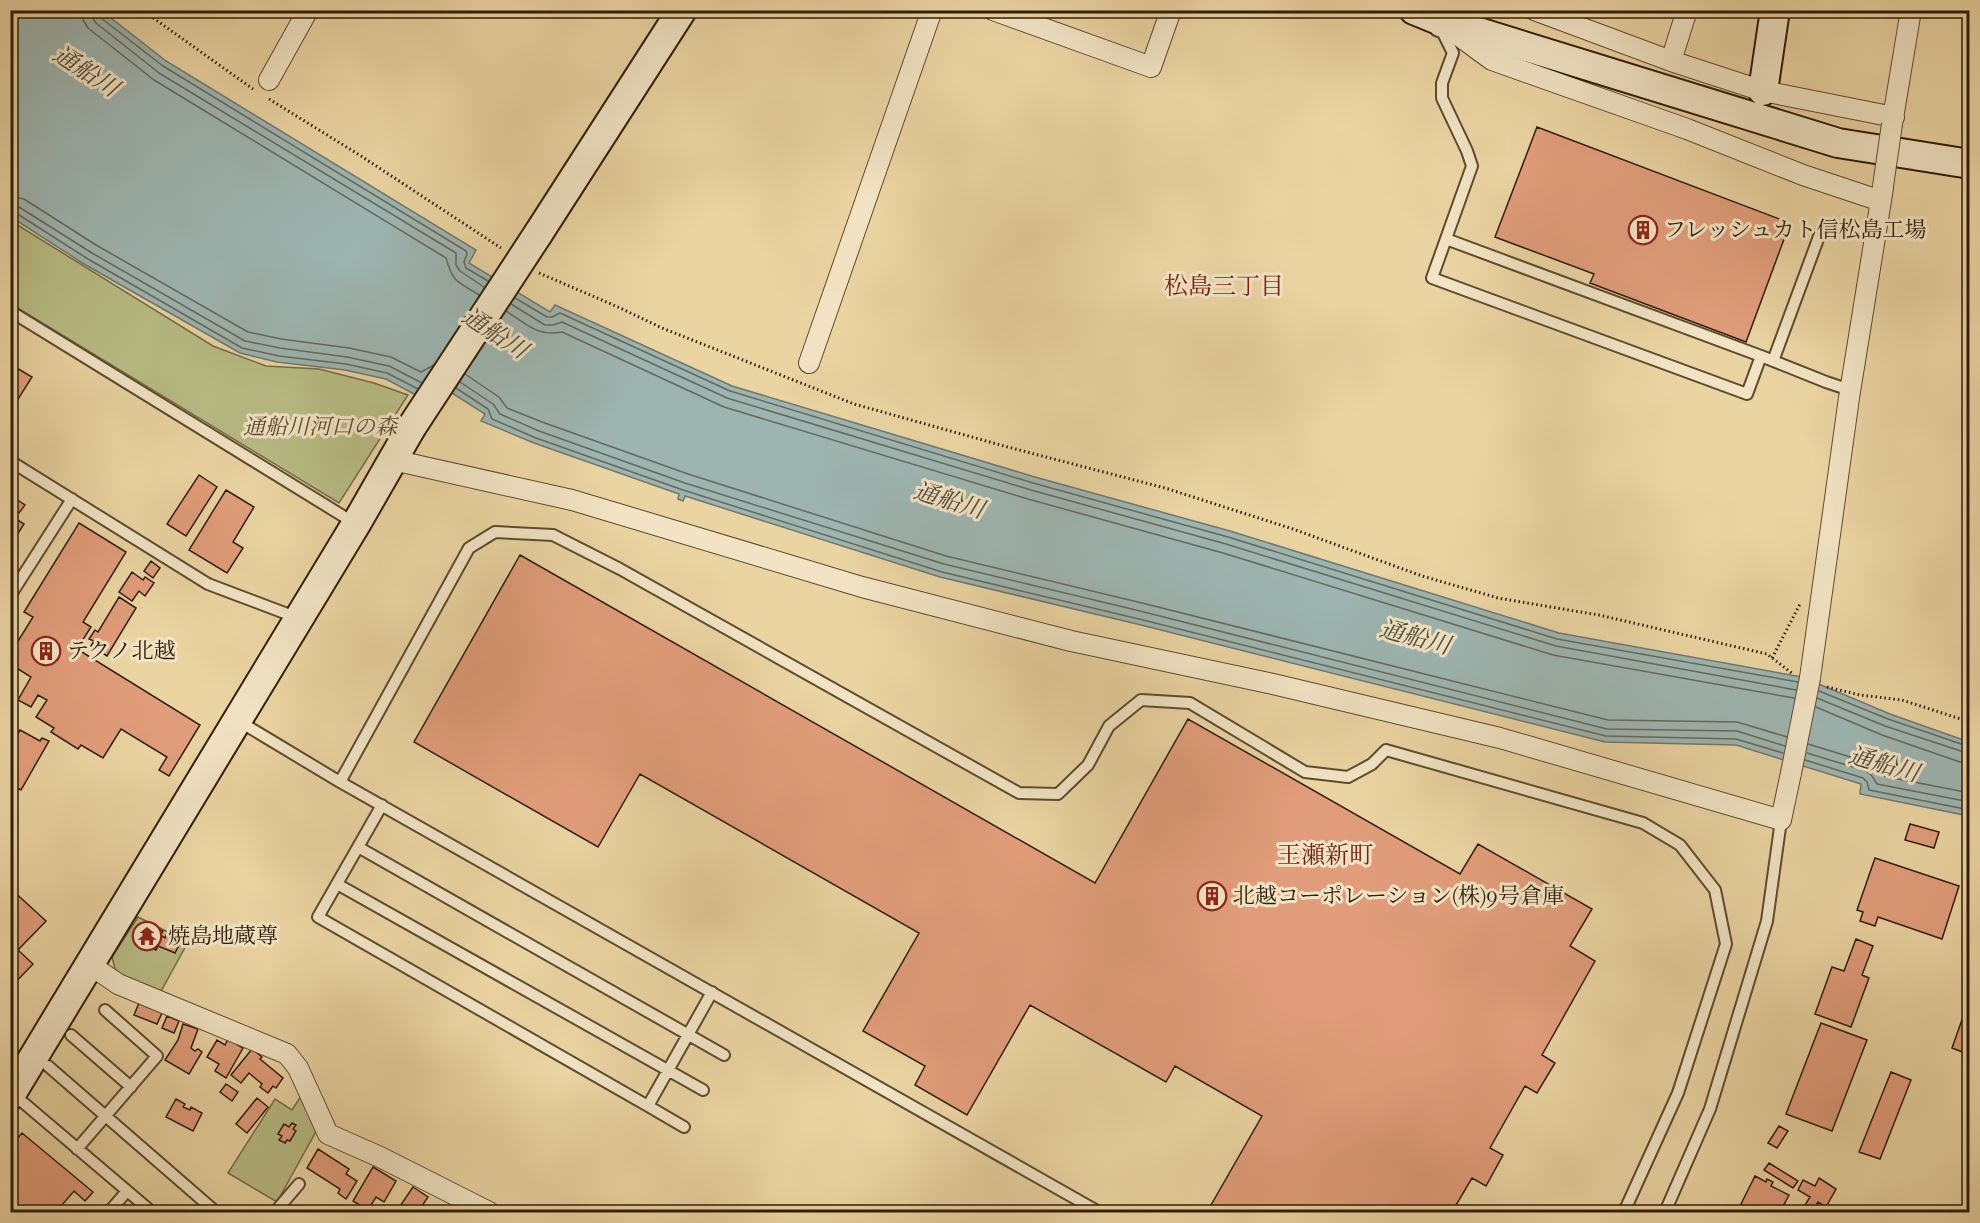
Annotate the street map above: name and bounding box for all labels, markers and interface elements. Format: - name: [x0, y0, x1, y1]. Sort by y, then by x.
- water label: 通船川: [48, 40, 126, 104]
- building icon: フレッシュカト信松島工場: [1627, 214, 1659, 246]
- place label: フレッシュカト信松島工場: [1664, 217, 1926, 243]
- district label: 松島三丁目: [1164, 272, 1284, 300]
- water label: 通船川: [457, 302, 535, 366]
- park label: 通船川河口の森: [243, 414, 399, 440]
- water label: 通船川: [910, 476, 990, 525]
- water label: 通船川: [1377, 614, 1456, 661]
- building icon: テクノ北越: [30, 635, 62, 667]
- place label: テクノ北越: [67, 638, 176, 664]
- water label: 通船川: [1846, 741, 1925, 788]
- district label: 王瀬新町: [1277, 841, 1373, 869]
- building icon: 北越コーポレーション(株)9号倉庫: [1196, 880, 1228, 912]
- place label: 北越コーポレーション(株)9号倉庫: [1233, 883, 1564, 909]
- temple icon: 焼島地蔵尊: [131, 920, 163, 952]
- place label: 焼島地蔵尊: [168, 923, 278, 949]

